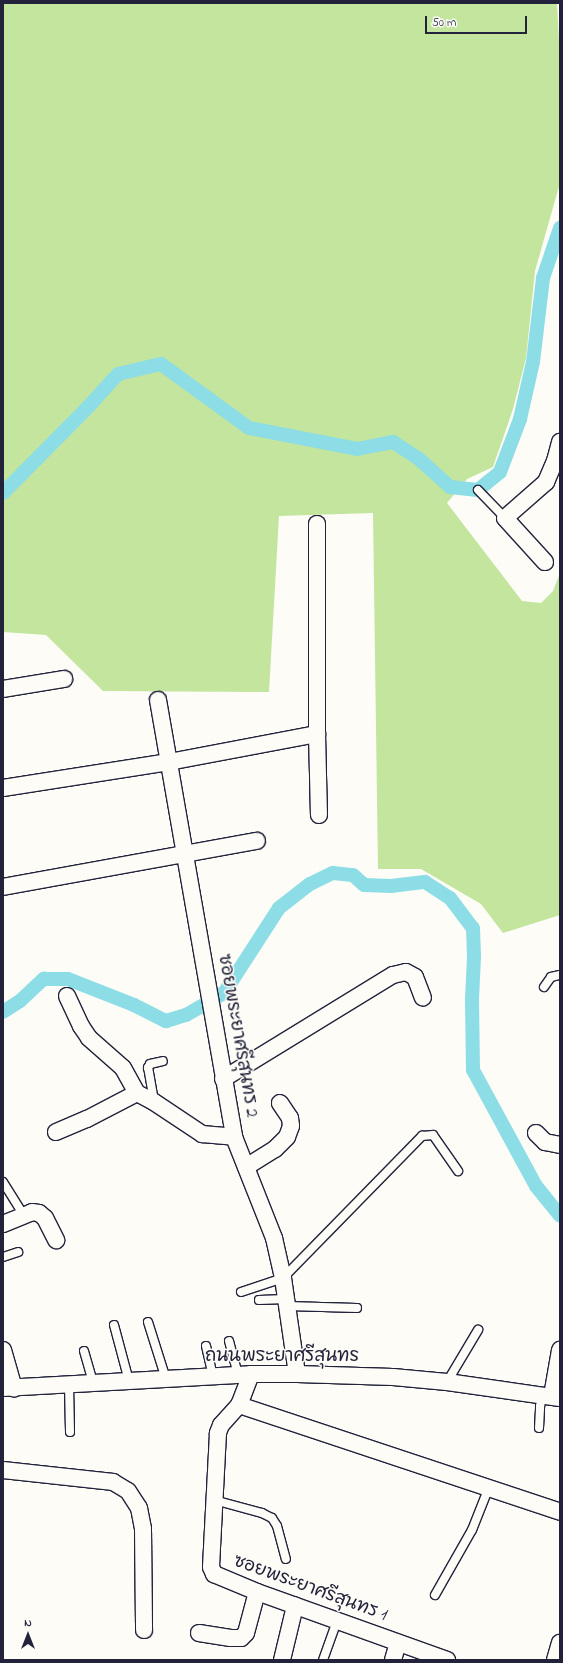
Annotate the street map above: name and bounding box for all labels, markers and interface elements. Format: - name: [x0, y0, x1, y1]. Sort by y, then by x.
- scale bar: [427, 8, 529, 34]
- text: 50 m: [432, 14, 456, 32]
- street label: ซอยพระยาศรีสุนทร 2: [212, 953, 262, 1119]
- street label: ถนนพระยาศรีสุนทร: [205, 1346, 359, 1368]
- street label: ซอยพระยาศรีสุนทร 1: [230, 1551, 390, 1627]
- north arrow: [8, 1615, 48, 1655]
- text: N: [24, 1615, 32, 1631]

